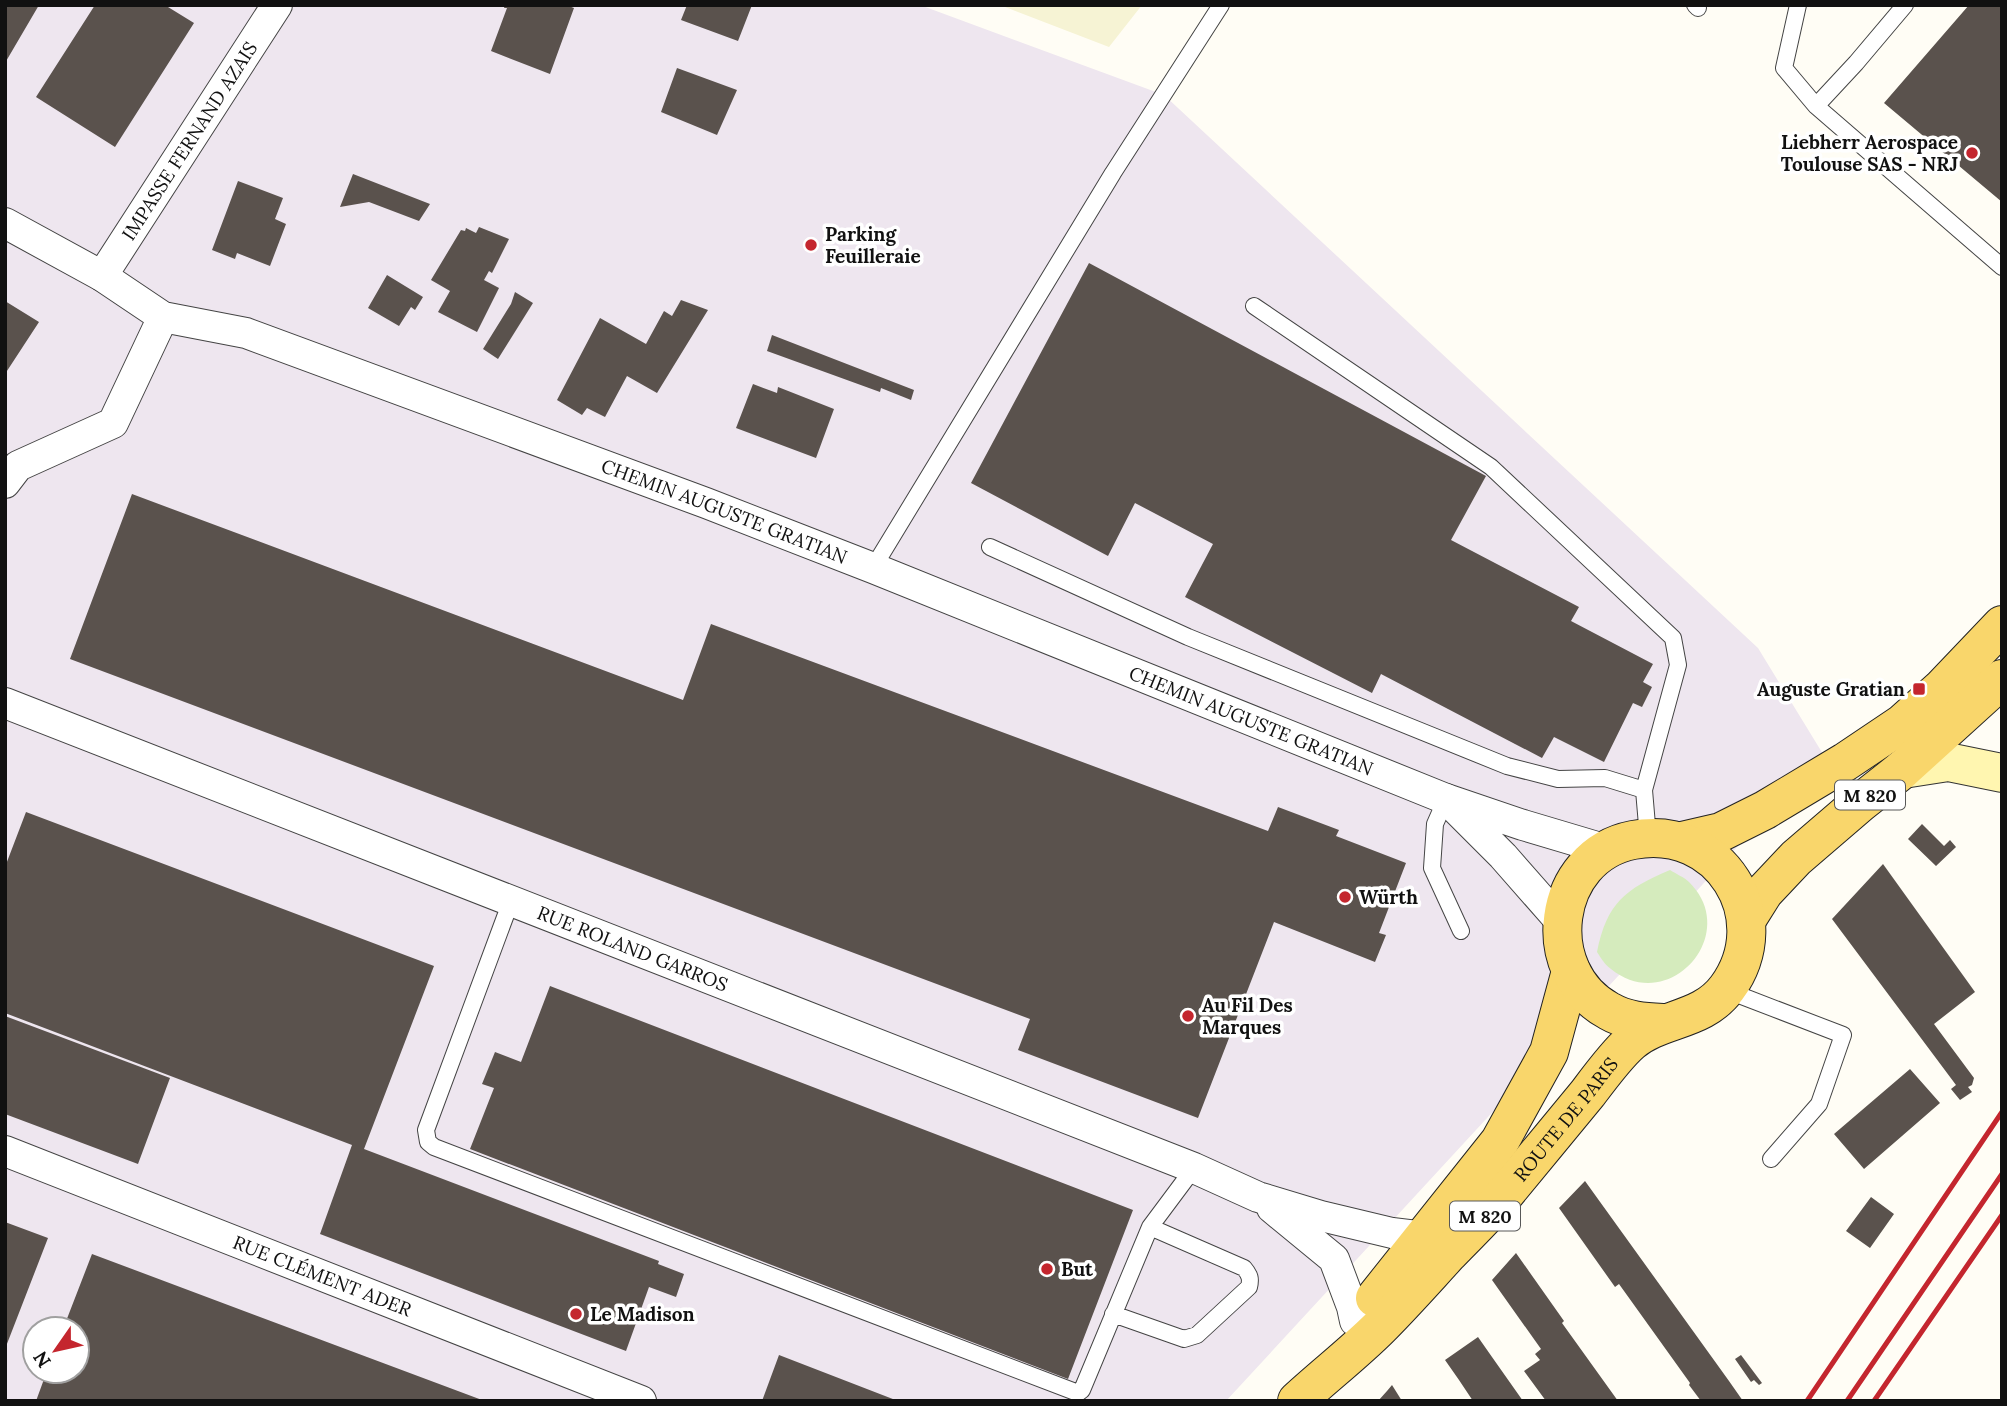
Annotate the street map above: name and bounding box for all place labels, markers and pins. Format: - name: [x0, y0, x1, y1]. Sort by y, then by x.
- place label: Liebherr Aerospace Toulouse SAS - NRJ: [1781, 130, 1958, 176]
- marker: Liebherr Aerospace Toulouse SAS - NRJ: [1964, 145, 1980, 161]
- place label: Parking Feuilleraie: [825, 222, 921, 268]
- marker: Parking Feuilleraie: [803, 237, 819, 253]
- place label: Auguste Gratian: [1757, 677, 1905, 701]
- marker: Auguste Gratian: [1911, 681, 1927, 697]
- place label: Würth: [1359, 885, 1418, 909]
- marker: Würth: [1337, 889, 1353, 905]
- place label: Au Fil Des Marques: [1202, 993, 1293, 1039]
- marker: Au Fil Des Marques: [1180, 1008, 1196, 1024]
- place label: But: [1061, 1257, 1094, 1281]
- marker: But: [1039, 1261, 1055, 1277]
- place label: Le Madison: [590, 1302, 695, 1326]
- marker: Le Madison: [568, 1306, 584, 1322]

